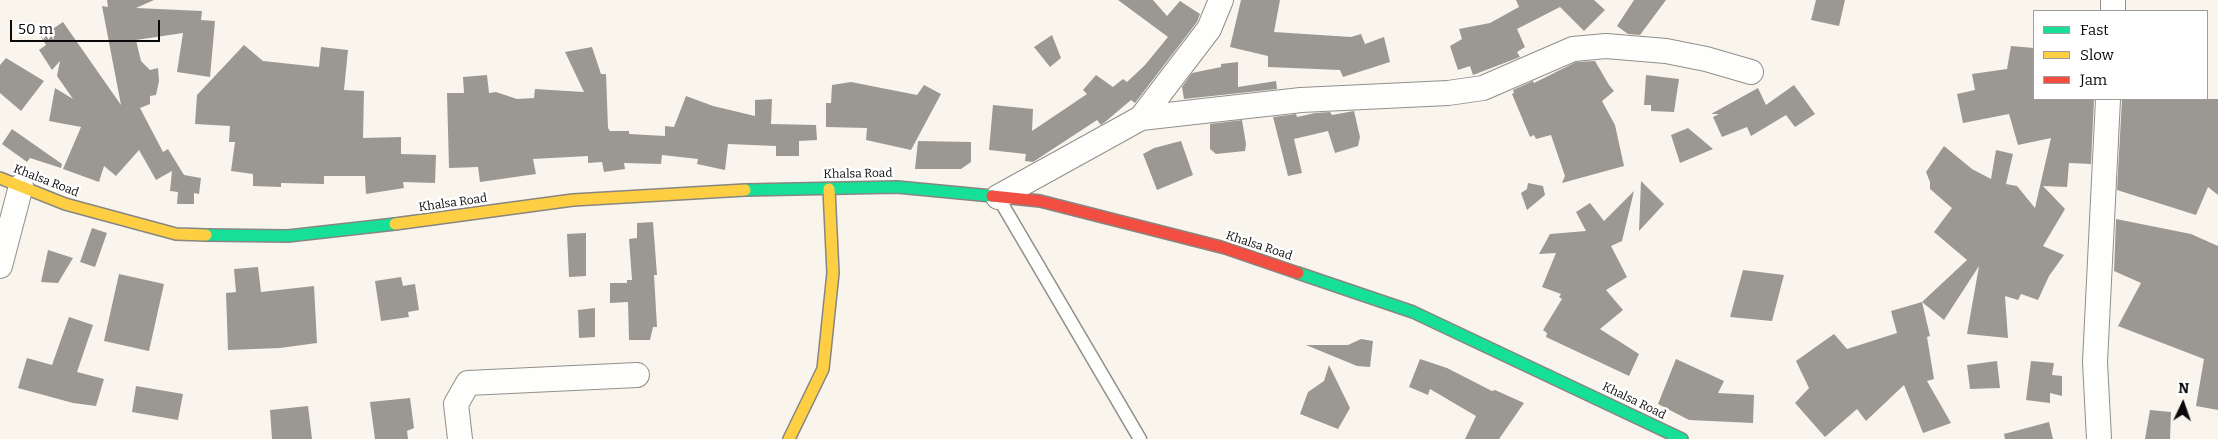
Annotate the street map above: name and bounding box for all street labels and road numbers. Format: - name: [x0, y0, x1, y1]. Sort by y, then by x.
- street label: Khalsa Road: [11, 162, 81, 200]
- street label: Khalsa Road: [823, 166, 893, 182]
- street label: Khalsa Road: [418, 191, 488, 215]
- street label: Khalsa Road: [1224, 229, 1294, 263]
- street label: Khalsa Road: [1600, 379, 1668, 423]

